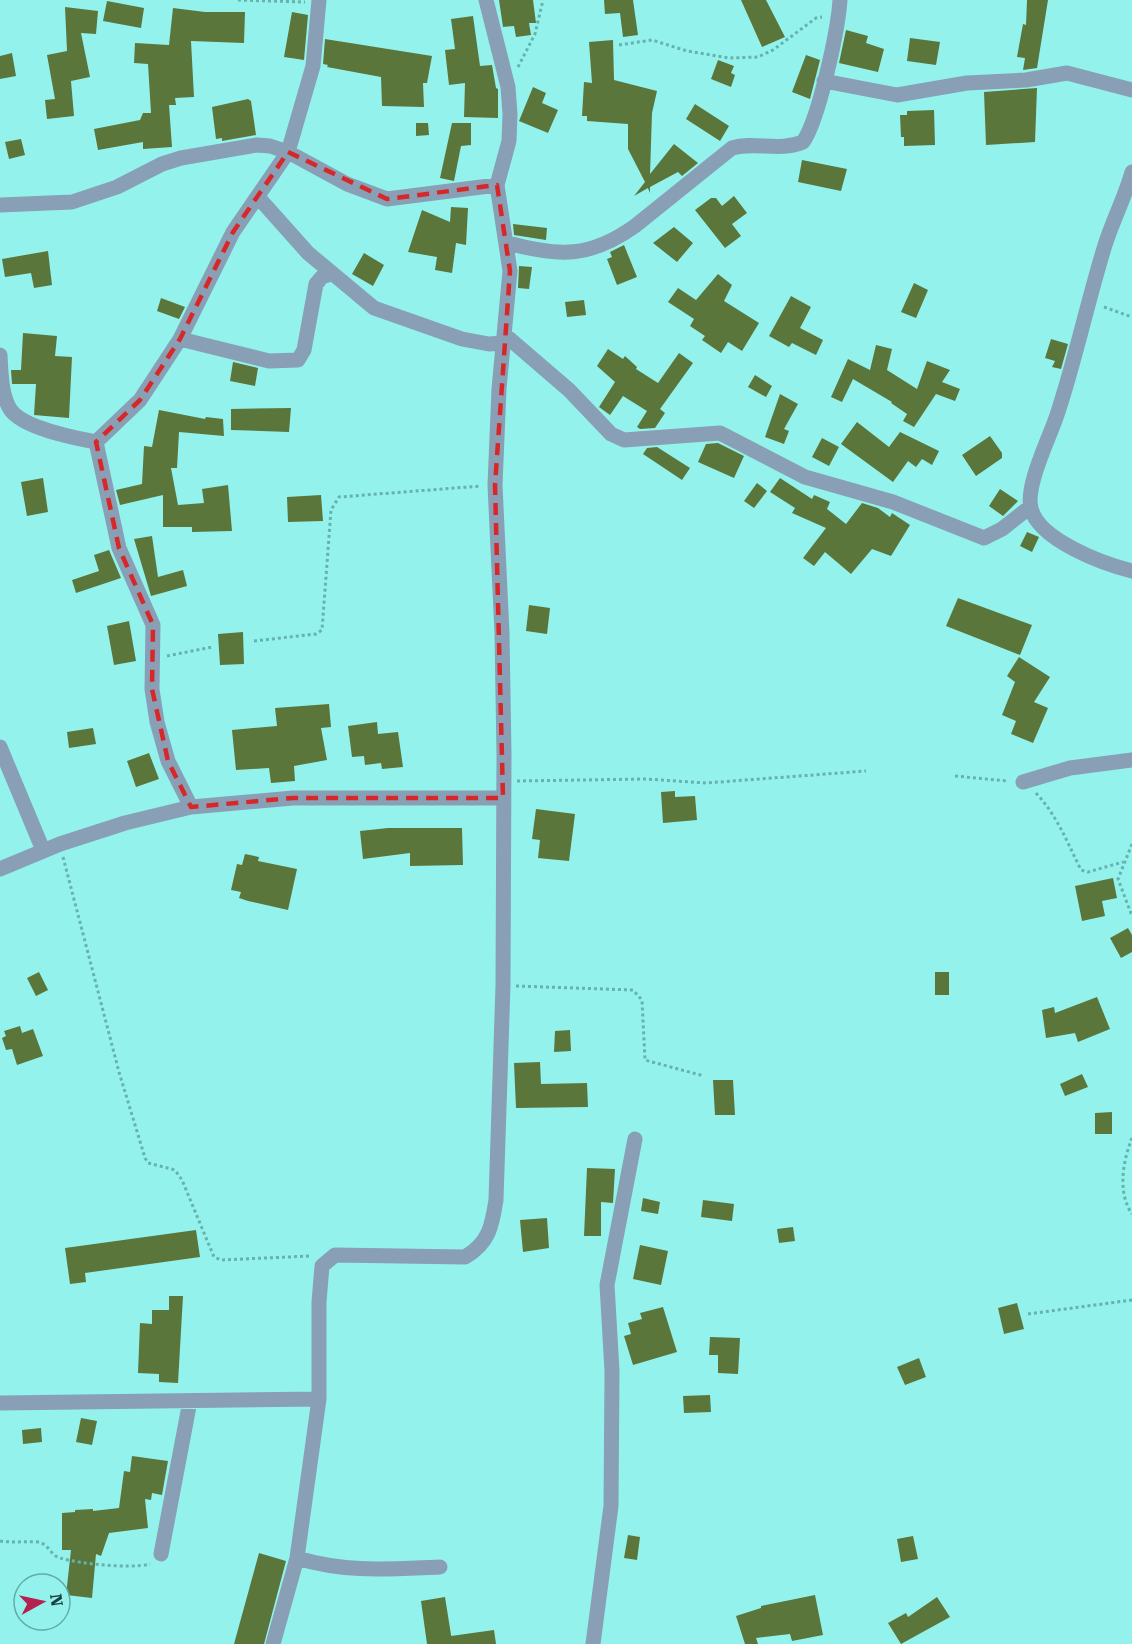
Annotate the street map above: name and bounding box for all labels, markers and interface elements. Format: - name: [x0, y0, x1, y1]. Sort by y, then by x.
- north arrow: [12, 1572, 72, 1632]
- text: N: [46, 1593, 67, 1607]

